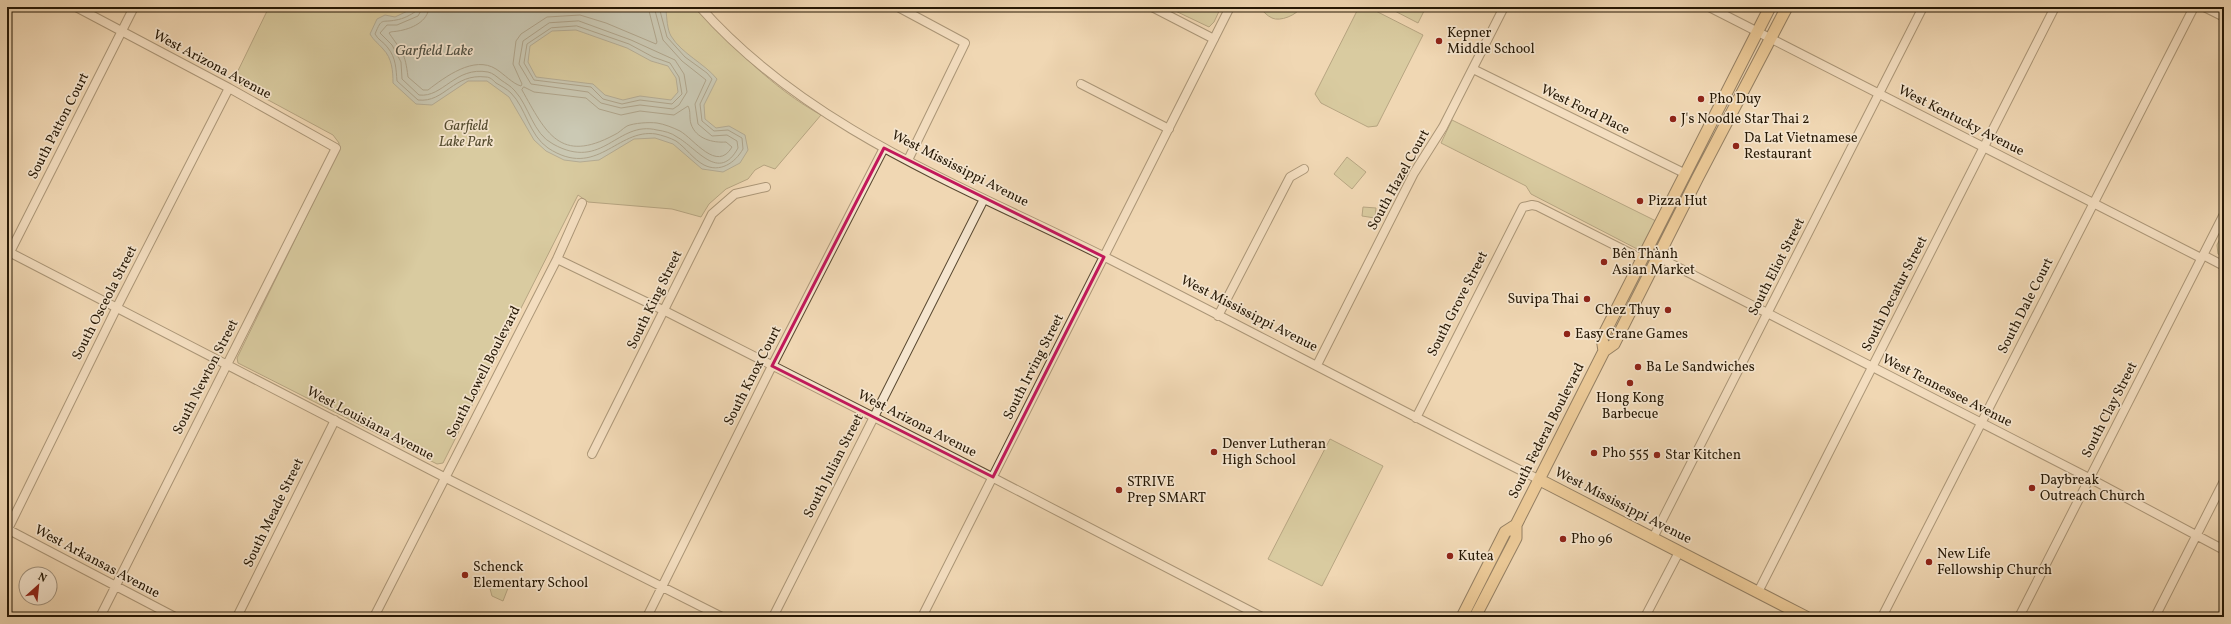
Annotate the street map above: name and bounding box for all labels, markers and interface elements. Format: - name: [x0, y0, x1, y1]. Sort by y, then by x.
- place label: Kepner Middle School: [1447, 24, 1535, 59]
- street label: West Arizona Avenue: [149, 26, 275, 104]
- marker: Kepner Middle School: [1434, 36, 1444, 46]
- water label: Garfield Lake: [395, 41, 473, 62]
- street label: South Patton Court: [24, 69, 94, 183]
- street label: West Ford Place: [1537, 80, 1633, 140]
- street label: West Kentucky Avenue: [1895, 81, 2028, 161]
- place label: Pho Duy: [1709, 90, 1761, 109]
- marker: Pho Duy: [1696, 94, 1706, 104]
- place label: J's Noodle Star Thai 2: [1681, 110, 1810, 129]
- marker: J's Noodle Star Thai 2: [1668, 114, 1678, 124]
- park label: Garfield Lake Park: [439, 117, 494, 152]
- street label: West Mississippi Avenue: [888, 126, 1032, 212]
- street label: South Hazel Court: [1363, 126, 1435, 234]
- place label: Da Lat Vietnamese Restaurant: [1744, 129, 1858, 164]
- marker: Da Lat Vietnamese Restaurant: [1731, 141, 1741, 151]
- place label: Pizza Hut: [1648, 192, 1708, 211]
- marker: Pizza Hut: [1635, 196, 1645, 206]
- street label: South Eliot Street: [1744, 215, 1810, 319]
- street label: South Decatur Street: [1858, 233, 1932, 355]
- street label: South Osceola Street: [68, 242, 142, 364]
- place label: Bên Thành Asian Market: [1612, 245, 1695, 280]
- street label: South King Street: [623, 247, 687, 353]
- street label: South Grove Street: [1423, 248, 1493, 360]
- street label: South Dale Court: [1994, 255, 2058, 357]
- marker: Bên Thành Asian Market: [1599, 257, 1609, 267]
- street label: West Mississippi Avenue: [1177, 271, 1321, 357]
- place label: Suvipa Thai: [1507, 290, 1579, 309]
- marker: Suvipa Thai: [1582, 294, 1592, 304]
- place label: Chez Thuy: [1595, 301, 1660, 320]
- street label: South Lowell Boulevard: [442, 303, 526, 441]
- marker: Chez Thuy: [1663, 305, 1673, 315]
- street label: South Irving Street: [999, 311, 1069, 423]
- street label: South Newton Street: [169, 316, 243, 438]
- street label: South Knox Court: [720, 323, 786, 429]
- place label: Easy Crane Games: [1575, 325, 1688, 344]
- marker: Easy Crane Games: [1562, 329, 1572, 339]
- street label: West Tennessee Avenue: [1879, 350, 2016, 432]
- place label: Ba Le Sandwiches: [1646, 358, 1755, 377]
- street label: South Clay Street: [2078, 359, 2142, 461]
- street label: South Federal Boulevard: [1504, 360, 1590, 502]
- marker: Ba Le Sandwiches: [1633, 362, 1643, 372]
- marker: Hong Kong Barbecue: [1625, 378, 1635, 388]
- street label: West Louisiana Avenue: [303, 382, 437, 466]
- street label: West Arizona Avenue: [854, 386, 980, 462]
- place label: Hong Kong Barbecue: [1596, 389, 1664, 424]
- street label: South Julian Street: [799, 410, 869, 521]
- place label: Denver Lutheran High School: [1222, 435, 1326, 470]
- place label: Pho 555: [1602, 444, 1649, 463]
- place label: Star Kitchen: [1665, 446, 1741, 465]
- marker: Denver Lutheran High School: [1209, 447, 1219, 457]
- marker: Pho 555: [1589, 448, 1599, 458]
- marker: Star Kitchen: [1652, 450, 1662, 460]
- street label: South Meade Street: [239, 455, 309, 571]
- street label: West Mississippi Avenue: [1551, 463, 1695, 549]
- place label: Daybreak Outreach Church: [2040, 471, 2145, 506]
- place label: STRIVE Prep SMART: [1127, 473, 1206, 508]
- marker: Daybreak Outreach Church: [2027, 483, 2037, 493]
- marker: STRIVE Prep SMART: [1114, 485, 1124, 495]
- street label: West Arkansas Avenue: [31, 521, 163, 603]
- place label: Pho 96: [1571, 530, 1613, 549]
- marker: Pho 96: [1558, 534, 1568, 544]
- place label: New Life Fellowship Church: [1937, 545, 2052, 580]
- place label: Kutea: [1458, 547, 1494, 566]
- marker: Kutea: [1445, 551, 1455, 561]
- marker: New Life Fellowship Church: [1924, 557, 1934, 567]
- place label: Schenck Elementary School: [473, 558, 588, 593]
- north arrow: [18, 566, 58, 606]
- text: N: [35, 570, 49, 587]
- marker: Schenck Elementary School: [460, 570, 470, 580]

